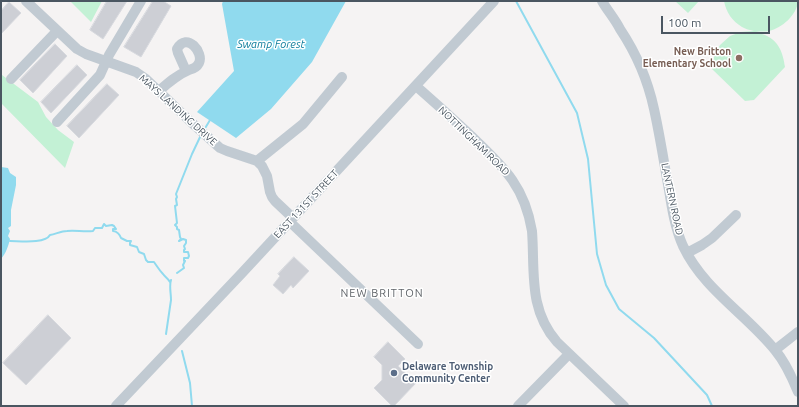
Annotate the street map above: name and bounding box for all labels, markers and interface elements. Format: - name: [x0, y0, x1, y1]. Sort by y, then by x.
- scale bar: [663, 8, 772, 34]
- text: 100 m: [668, 16, 701, 29]
- water label: Swamp Forest: [237, 37, 305, 51]
- place label: New Britton Elementary School: [643, 46, 731, 70]
- marker: New Britton Elementary School: [734, 53, 744, 63]
- street label: MAYS LANDING DRIVE: [137, 72, 219, 148]
- street label: NOTTINGHAM ROAD: [436, 104, 512, 178]
- street label: LANTERN ROAD: [659, 162, 685, 236]
- street label: EAST 131ST STREET: [271, 167, 341, 241]
- district label: NEW BRITTON: [340, 286, 424, 300]
- place label: Delaware Township Community Center: [402, 361, 493, 384]
- marker: Delaware Township Community Center: [389, 368, 399, 378]

